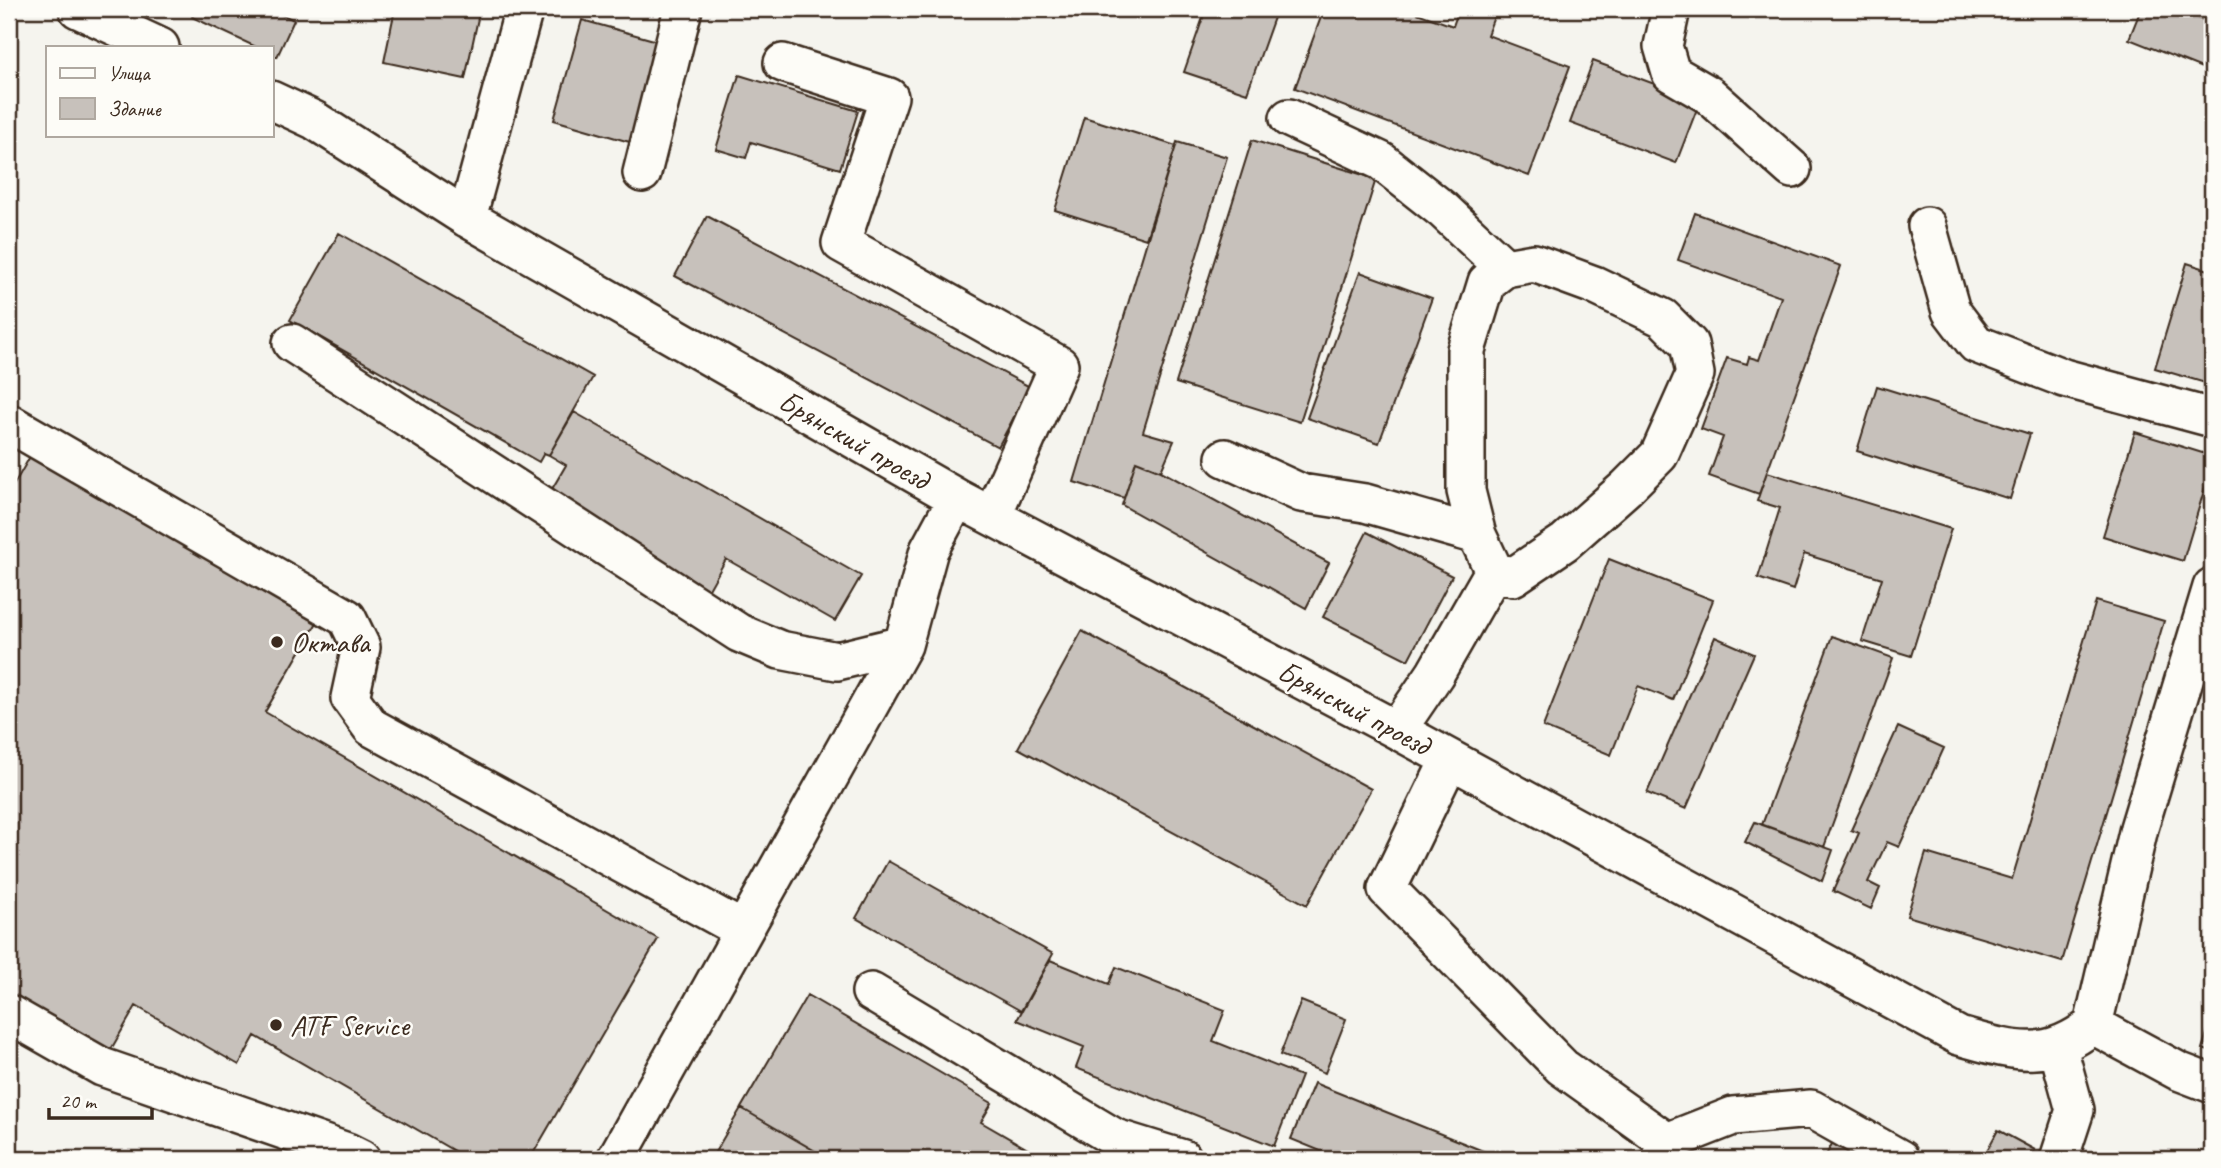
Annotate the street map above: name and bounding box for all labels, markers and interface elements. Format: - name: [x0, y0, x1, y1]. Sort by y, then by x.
- legend: [46, 46, 273, 136]
- text: Улица: [108, 60, 151, 86]
- text: Здание: [108, 96, 162, 122]
- street label: Брянский проезд: [772, 382, 938, 499]
- place label: Октава: [291, 623, 372, 661]
- marker: Октава: [269, 634, 285, 650]
- street label: Брянский проезд: [1271, 652, 1439, 765]
- place label: ATF Service: [290, 1006, 411, 1044]
- marker: ATF Service: [268, 1017, 284, 1033]
- scale bar: [49, 1077, 152, 1121]
- text: 20 m: [60, 1088, 98, 1114]

